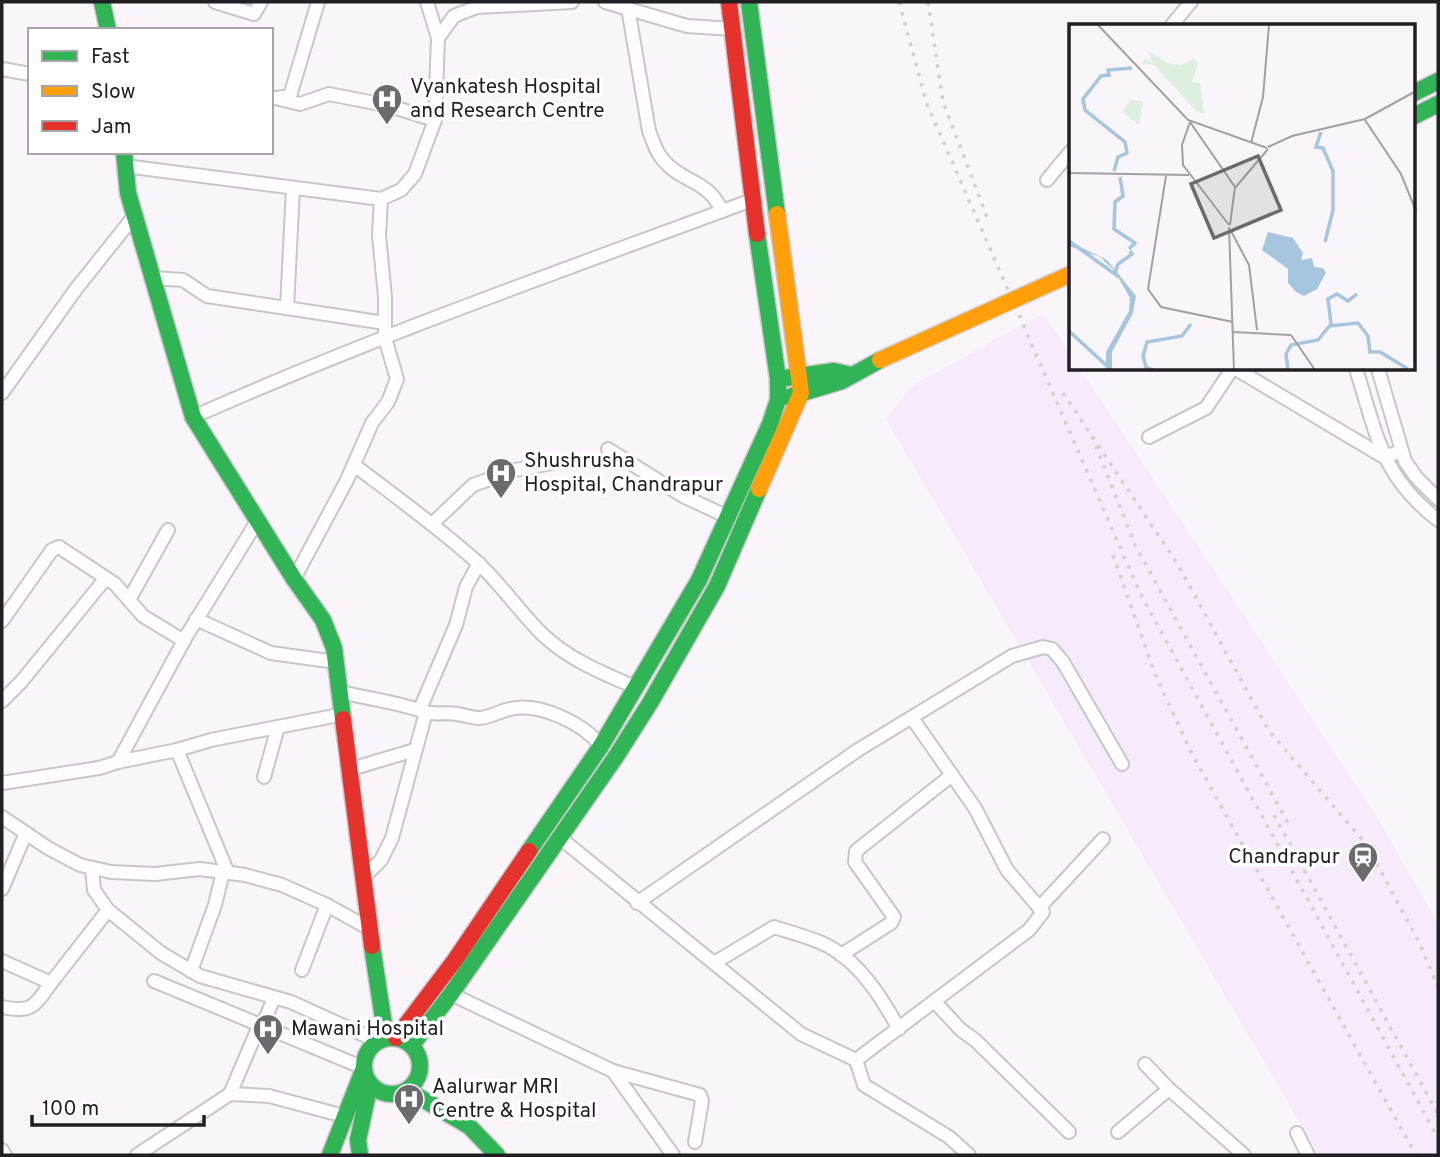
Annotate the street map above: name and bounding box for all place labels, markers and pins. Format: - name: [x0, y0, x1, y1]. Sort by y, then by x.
- place label: Vyankatesh Hospital and Research Centre: [410, 74, 605, 125]
- hospital icon: Vyankatesh Hospital and Research Centre: [370, 82, 404, 126]
- place label: Shushrusha Hospital, Chandrapur: [524, 448, 723, 499]
- hospital icon: Shushrusha Hospital, Chandrapur: [484, 456, 518, 500]
- station icon: Chandrapur: [1346, 840, 1380, 884]
- place label: Chandrapur: [1228, 844, 1340, 871]
- hospital icon: Mawani Hospital: [251, 1012, 285, 1056]
- place label: Mawani Hospital: [291, 1016, 444, 1043]
- place label: Aalurwar MRI Centre & Hospital: [432, 1074, 596, 1125]
- hospital icon: Aalurwar MRI Centre & Hospital: [392, 1082, 426, 1126]

